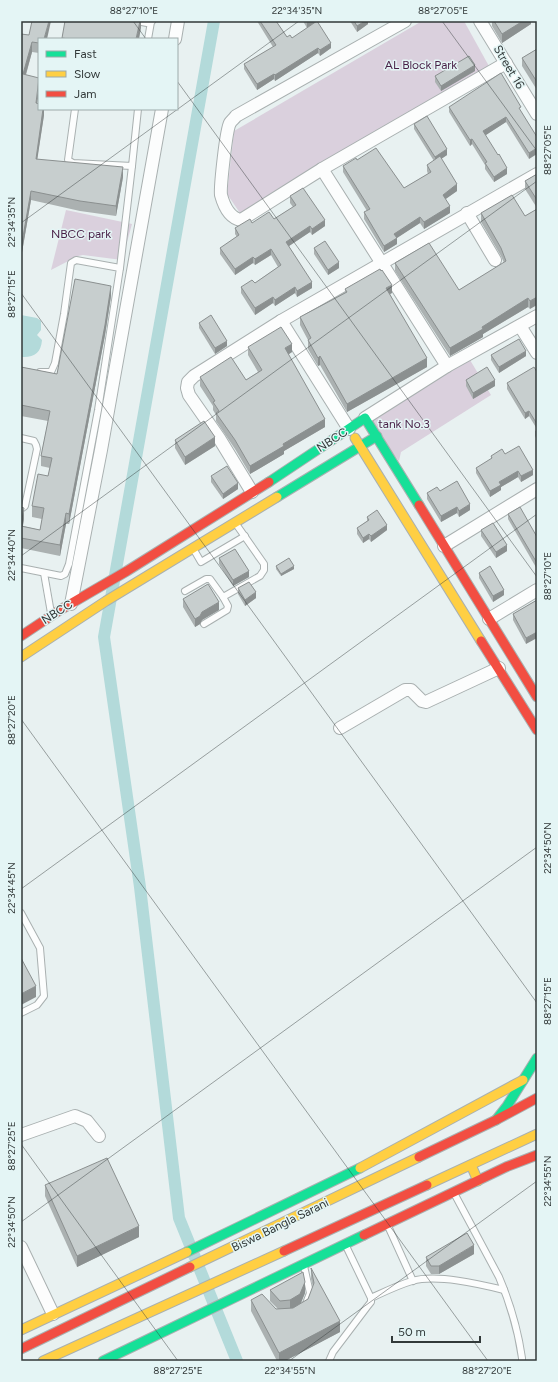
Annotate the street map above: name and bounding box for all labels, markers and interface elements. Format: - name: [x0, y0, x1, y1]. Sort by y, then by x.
- text: 88°27'10"E: [110, 4, 158, 17]
- text: 22°34'35"N: [272, 4, 322, 17]
- text: 88°27'05"E: [418, 4, 468, 17]
- legend: [38, 38, 178, 110]
- street label: Street 16: [491, 43, 528, 91]
- text: Fast: [74, 47, 97, 61]
- park label: AL Block Park: [385, 58, 457, 72]
- text: Slow: [74, 67, 101, 81]
- text: Jam: [74, 87, 97, 101]
- text: 88°27'05"E: [541, 125, 554, 175]
- text: 22°34'35"N: [5, 197, 18, 247]
- park label: NBCC park: [51, 227, 111, 241]
- text: 88°27'15"E: [5, 270, 18, 318]
- park label: tank No.3: [378, 417, 430, 431]
- street label: NBCC: [314, 425, 350, 455]
- text: 22°34'40"N: [5, 529, 18, 581]
- text: 88°27'10"E: [541, 552, 554, 600]
- street label: NBCC: [39, 597, 75, 627]
- text: 88°27'20"E: [5, 695, 18, 745]
- text: 22°34'50"N: [541, 822, 554, 874]
- text: 22°34'45"N: [5, 862, 18, 914]
- text: 88°27'15"E: [541, 977, 554, 1025]
- text: 88°27'25"E: [5, 1121, 18, 1171]
- text: 22°34'55"N: [541, 1156, 554, 1206]
- street label: Biswa Bangla Sarani: [229, 1195, 331, 1255]
- text: 22°34'50"N: [5, 1196, 18, 1248]
- scale bar: [392, 1318, 480, 1344]
- text: 50 m: [398, 1325, 426, 1339]
- text: 88°27'25"E: [153, 1364, 203, 1377]
- text: 22°34'55"N: [265, 1364, 315, 1377]
- text: 88°27'20"E: [462, 1364, 512, 1377]

